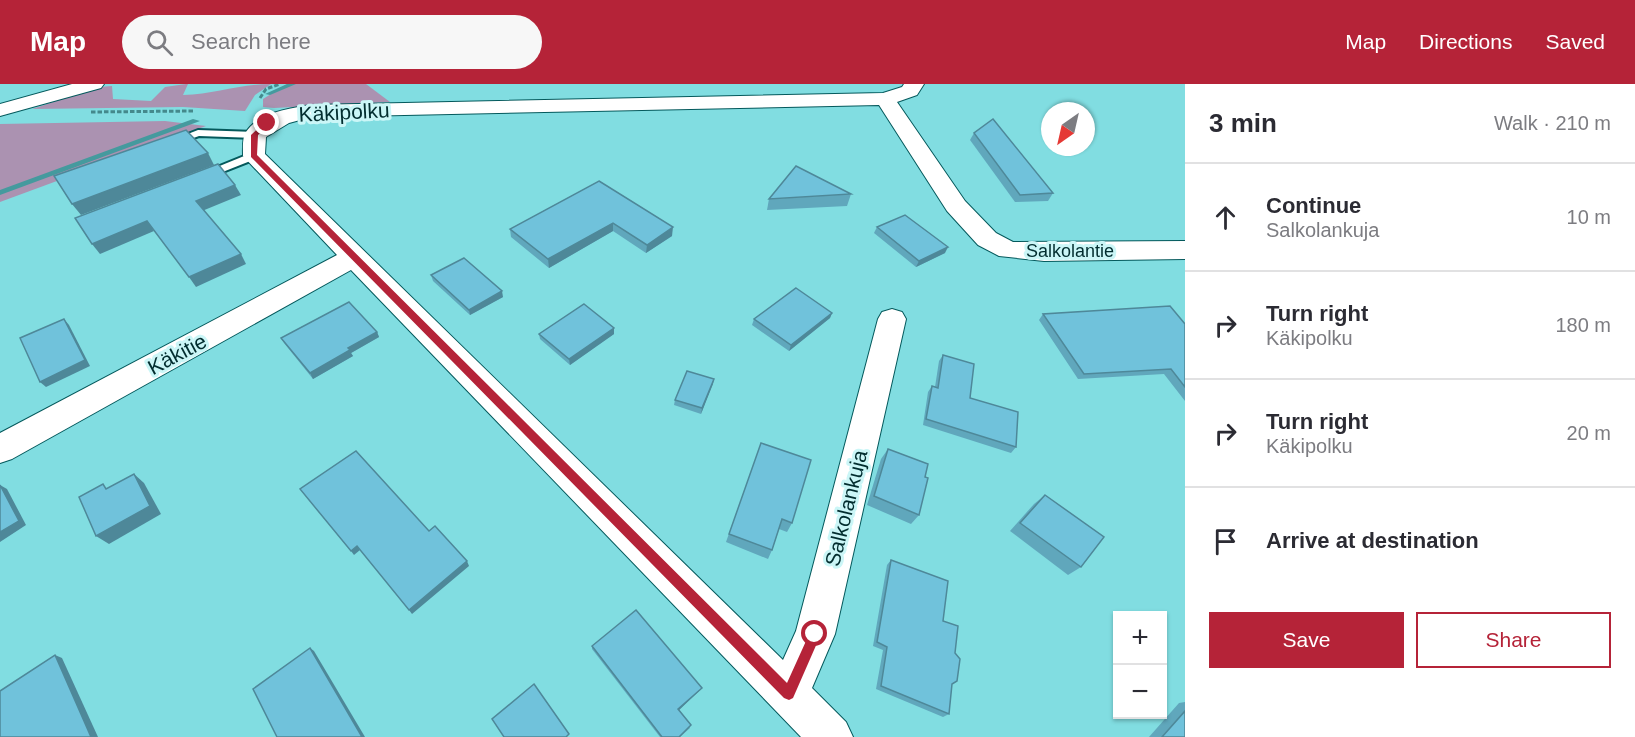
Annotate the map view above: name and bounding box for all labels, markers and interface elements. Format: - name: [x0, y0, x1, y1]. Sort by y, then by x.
- search box: [122, 15, 542, 69]
- text: Map: [30, 26, 86, 57]
- icon: search: [143, 26, 176, 59]
- text: Search here: [191, 29, 311, 54]
- text: Map: [1345, 30, 1386, 53]
- text: Directions: [1419, 30, 1512, 53]
- text: Saved: [1545, 30, 1605, 53]
- street label: Käkipolku: [298, 98, 390, 126]
- north arrow: [1041, 102, 1095, 156]
- text: 3 min: [1209, 108, 1277, 138]
- route end: [253, 109, 279, 135]
- text: Walk · 210 m: [1494, 112, 1611, 134]
- text: Continue: [1266, 193, 1361, 218]
- icon: ahead: [1209, 201, 1242, 234]
- text: 10 m: [1567, 206, 1611, 228]
- text: Salkolankuja: [1266, 219, 1379, 241]
- street label: Salkolantie: [1026, 241, 1114, 261]
- text: Turn right: [1266, 301, 1368, 326]
- icon: right: [1209, 309, 1242, 342]
- text: 180 m: [1555, 314, 1611, 336]
- text: Käkipolku: [1266, 327, 1353, 349]
- street label: Käkitie: [144, 329, 210, 379]
- text: Turn right: [1266, 409, 1368, 434]
- icon: right: [1209, 417, 1242, 450]
- text: 20 m: [1567, 422, 1611, 444]
- text: Käkipolku: [1266, 435, 1353, 457]
- street label: Salkolankuja: [820, 447, 872, 569]
- icon: arrive: [1209, 525, 1242, 558]
- text: Arrive at destination: [1266, 528, 1479, 553]
- map controls: [1113, 611, 1167, 719]
- button: +: [1113, 611, 1167, 665]
- button: Save: [1209, 612, 1404, 668]
- button: Share: [1416, 612, 1611, 668]
- route start: [801, 620, 827, 646]
- button: −: [1113, 665, 1167, 719]

